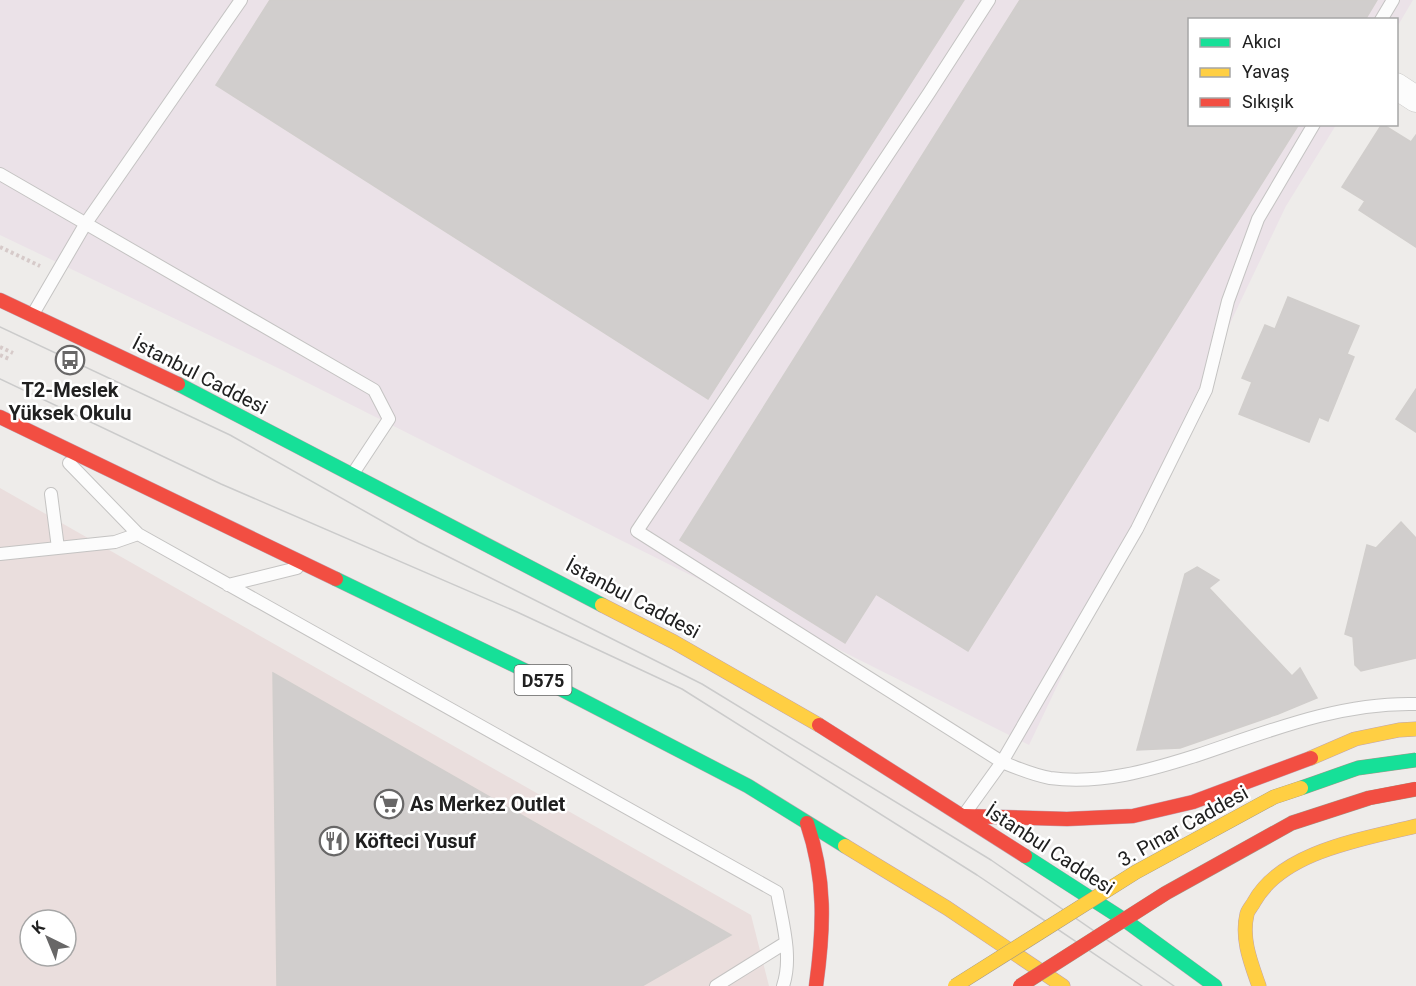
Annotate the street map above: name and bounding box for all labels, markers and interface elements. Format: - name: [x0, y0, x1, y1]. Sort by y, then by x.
- legend: [1188, 18, 1398, 126]
- text: Akıcı: [1242, 31, 1281, 52]
- text: Yavaş: [1242, 61, 1290, 82]
- text: Sıkışık: [1242, 91, 1294, 112]
- street label: İstanbul Caddesi: [128, 331, 272, 419]
- bus stop icon: T2-Meslek Yüksek Okulu: [54, 344, 86, 376]
- place label: T2-Meslek Yüksek Okulu: [9, 378, 131, 425]
- street label: İstanbul Caddesi: [562, 553, 704, 643]
- road number: D575: [514, 665, 572, 695]
- street label: 3. Pınar Caddesi: [1114, 780, 1252, 872]
- supermarket icon: As Merkez Outlet: [373, 788, 405, 820]
- place label: As Merkez Outlet: [410, 792, 566, 816]
- street label: İstanbul Caddesi: [981, 798, 1119, 900]
- restaurant icon: Köfteci Yusuf: [318, 825, 350, 857]
- place label: Köfteci Yusuf: [355, 829, 477, 853]
- north arrow: [18, 908, 78, 968]
- text: K: [28, 916, 49, 938]

